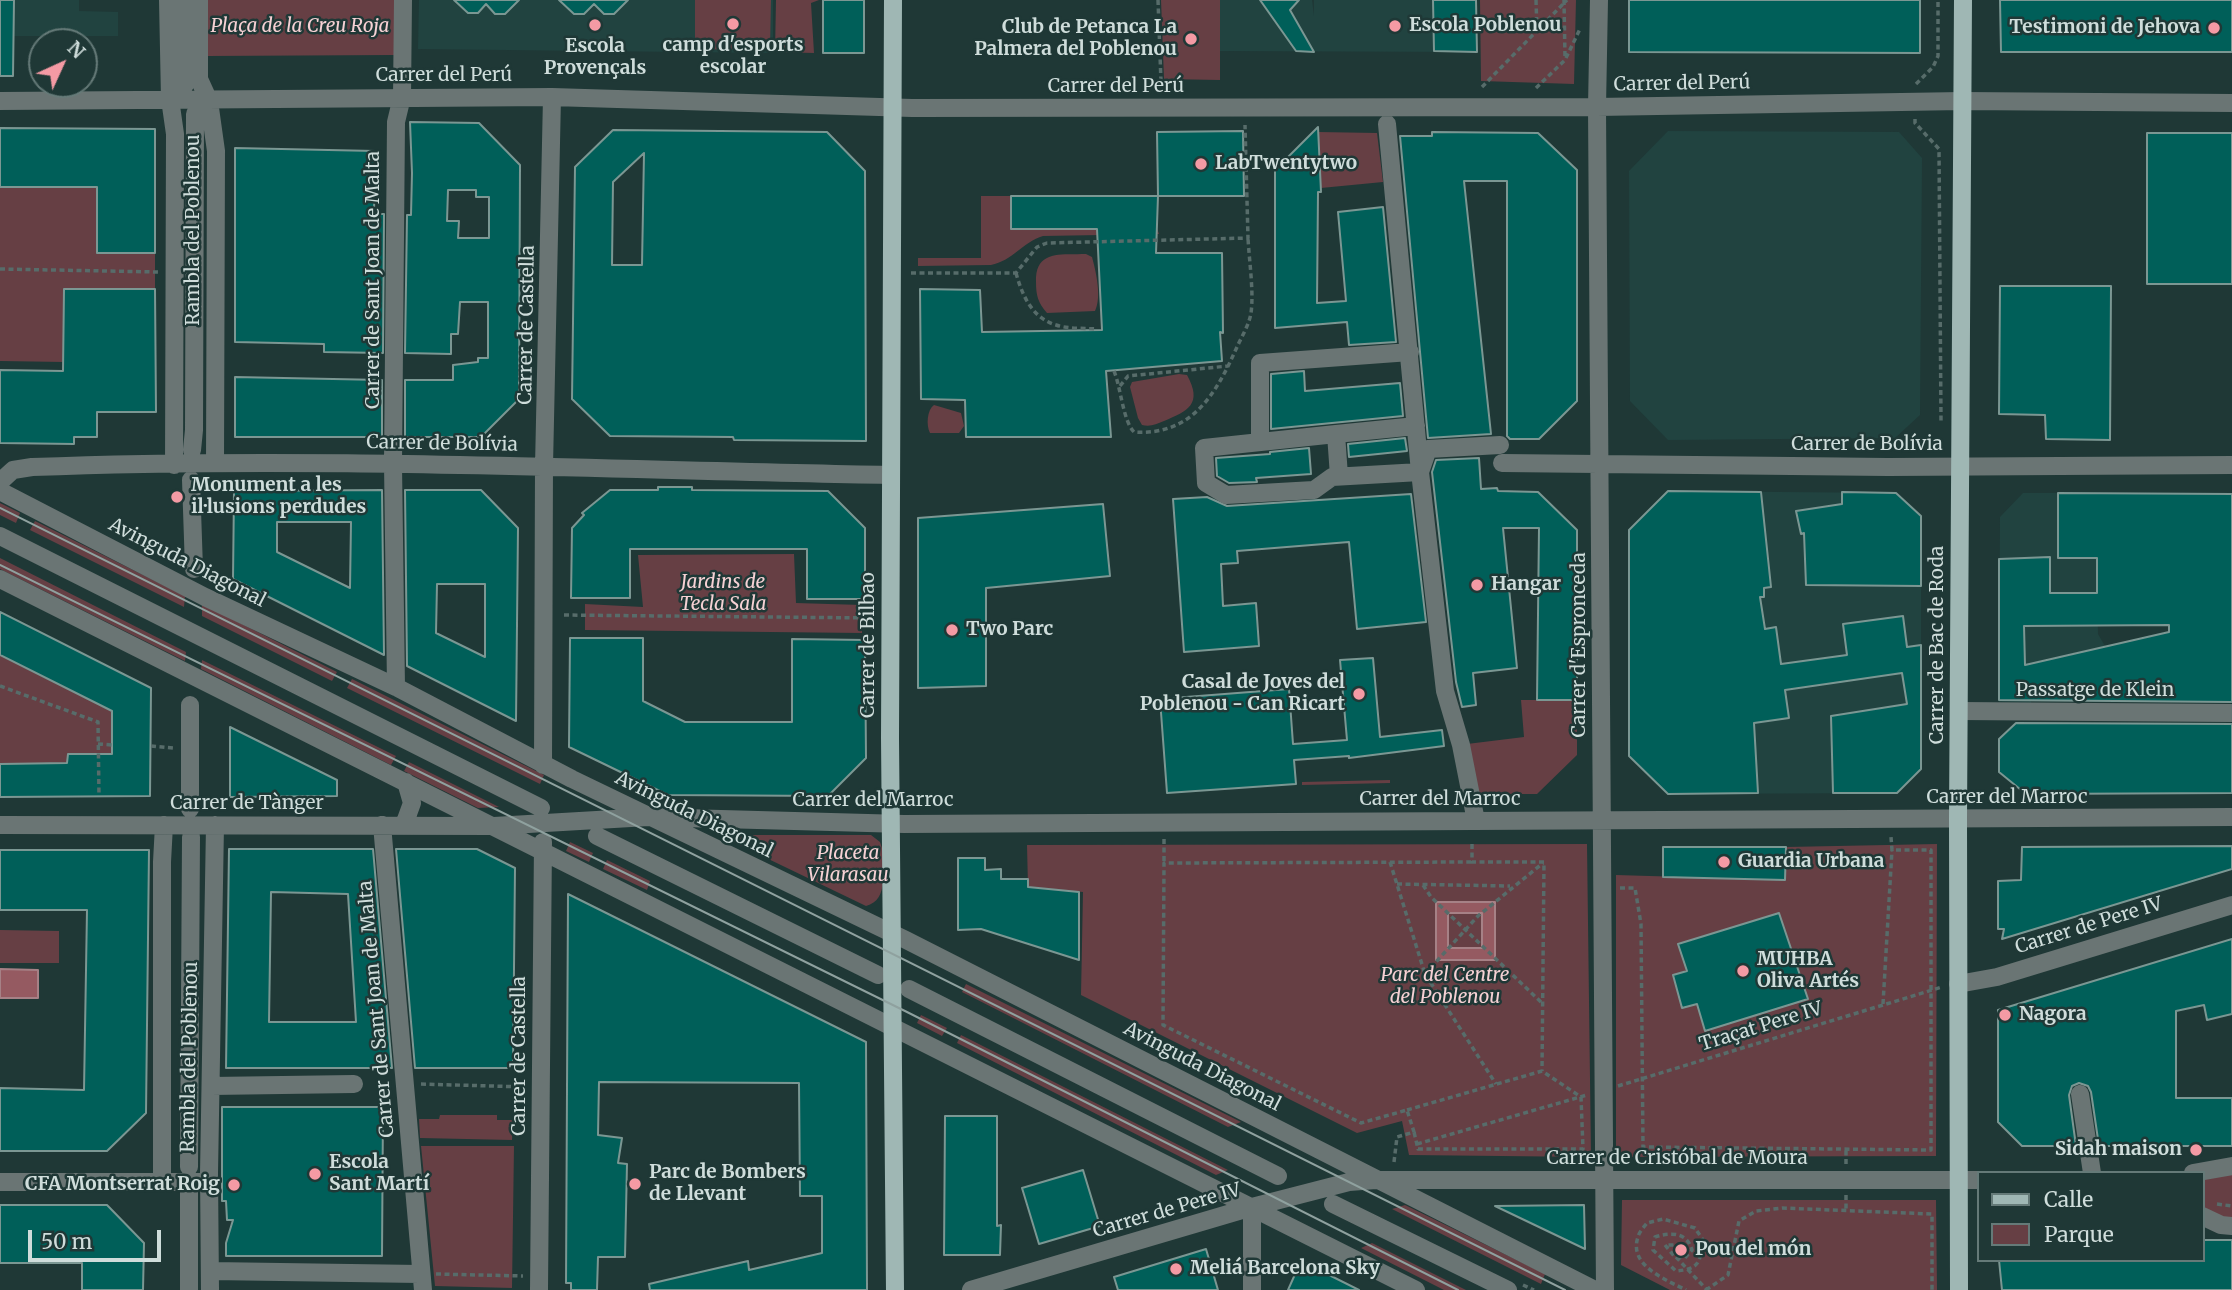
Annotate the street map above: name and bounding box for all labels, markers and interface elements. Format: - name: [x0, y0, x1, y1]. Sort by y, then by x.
- place label: Escola Poblenou: [1409, 15, 1561, 37]
- park label: Plaça de la Creu Roja: [211, 16, 389, 38]
- marker: camp d'esports escolar: [725, 16, 741, 32]
- marker: Escola Provençals: [587, 17, 603, 33]
- place label: Club de Petanca La Palmera del Poblenou: [974, 17, 1177, 61]
- place label: Testimoni de Jehova: [2009, 17, 2200, 39]
- marker: Escola Poblenou: [1387, 18, 1403, 34]
- marker: Testimoni de Jehova: [2206, 20, 2222, 36]
- north arrow: [28, 28, 98, 98]
- marker: Club de Petanca La Palmera del Poblenou: [1183, 31, 1199, 47]
- place label: camp d'esports escolar: [663, 35, 803, 79]
- text: N: [63, 36, 90, 63]
- place label: Escola Provençals: [544, 36, 646, 80]
- street label: Carrer del Perú: [376, 65, 512, 87]
- street label: Carrer del Perú: [1614, 71, 1750, 97]
- street label: Carrer del Perú: [1048, 76, 1184, 98]
- street label: Rambla del Poblenou: [183, 134, 205, 326]
- street label: Carrer de Sant Joan de Malta: [363, 151, 385, 409]
- place label: LabTwentytwo: [1215, 153, 1357, 175]
- marker: LabTwentytwo: [1193, 156, 1209, 172]
- street label: Carrer de Castella: [514, 245, 540, 405]
- street label: Carrer de Bolívia: [366, 431, 518, 457]
- street label: Carrer de Bolívia: [1791, 434, 1943, 456]
- place label: Monument a les il·lusions perdudes: [191, 475, 366, 519]
- marker: Monument a les il·lusions perdudes: [169, 489, 185, 505]
- street label: Avinguda Diagonal: [105, 514, 269, 612]
- street label: Carrer de Bac de Roda: [1927, 546, 1949, 744]
- street label: Carrer d'Espronceda: [1569, 552, 1591, 738]
- park label: Jardins de Tecla Sala: [680, 572, 766, 616]
- street label: Carrer de Bilbao: [858, 572, 880, 718]
- place label: Hangar: [1491, 574, 1561, 596]
- marker: Hangar: [1469, 577, 1485, 593]
- place label: Two Parc: [966, 619, 1053, 641]
- marker: Two Parc: [944, 622, 960, 638]
- place label: Casal de Joves del Poblenou - Can Ricart: [1140, 672, 1345, 716]
- street label: Passatge de Klein: [2016, 680, 2174, 702]
- marker: Casal de Joves del Poblenou - Can Ricart: [1351, 686, 1367, 702]
- street label: Avinguda Diagonal: [611, 767, 777, 863]
- street label: Carrer del Marroc: [1926, 787, 2088, 809]
- street label: Carrer del Marroc: [1359, 789, 1521, 811]
- street label: Carrer del Marroc: [792, 790, 954, 812]
- street label: Carrer de Tànger: [170, 793, 324, 815]
- park label: Placeta Vilarasau: [807, 843, 889, 887]
- place label: Guardia Urbana: [1738, 851, 1884, 873]
- marker: Guardia Urbana: [1716, 854, 1732, 870]
- street label: Carrer de Sant Joan de Malta: [354, 879, 400, 1139]
- street label: Carrer de Pere IV: [2013, 893, 2165, 959]
- place label: MUHBA Oliva Artés: [1757, 949, 1859, 993]
- street label: Rambla del Poblenou: [177, 961, 203, 1153]
- marker: MUHBA Oliva Artés: [1735, 963, 1751, 979]
- park label: Parc del Centre del Poblenou: [1381, 965, 1509, 1009]
- street label: Carrer de Castella: [509, 976, 531, 1136]
- street label: Traçat Pere IV: [1697, 997, 1825, 1057]
- place label: Nagora: [2019, 1004, 2087, 1026]
- marker: Nagora: [1997, 1007, 2013, 1023]
- street label: Avinguda Diagonal: [1120, 1018, 1284, 1116]
- place label: Sidah maison: [2055, 1139, 2182, 1161]
- marker: Sidah maison: [2188, 1142, 2204, 1158]
- street label: Carrer de Cristóbal de Moura: [1546, 1148, 1808, 1170]
- place label: Escola Sant Martí: [329, 1152, 429, 1196]
- place label: Parc de Bombers de Llevant: [649, 1162, 806, 1206]
- marker: Escola Sant Martí: [307, 1166, 323, 1182]
- legend: [1976, 1171, 2204, 1262]
- place label: CFA Montserrat Roig: [25, 1174, 220, 1196]
- marker: Parc de Bombers de Llevant: [627, 1176, 643, 1192]
- marker: CFA Montserrat Roig: [226, 1177, 242, 1193]
- street label: Carrer de Pere IV: [1090, 1179, 1244, 1243]
- text: Calle: [2044, 1186, 2093, 1213]
- scale bar: [32, 1216, 164, 1260]
- text: Parque: [2044, 1221, 2114, 1248]
- text: 50 m: [41, 1228, 92, 1255]
- place label: Pou del món: [1695, 1239, 1811, 1261]
- marker: Pou del món: [1673, 1242, 1689, 1258]
- place label: Meliá Barcelona Sky: [1190, 1258, 1380, 1280]
- marker: Meliá Barcelona Sky: [1168, 1261, 1184, 1277]

